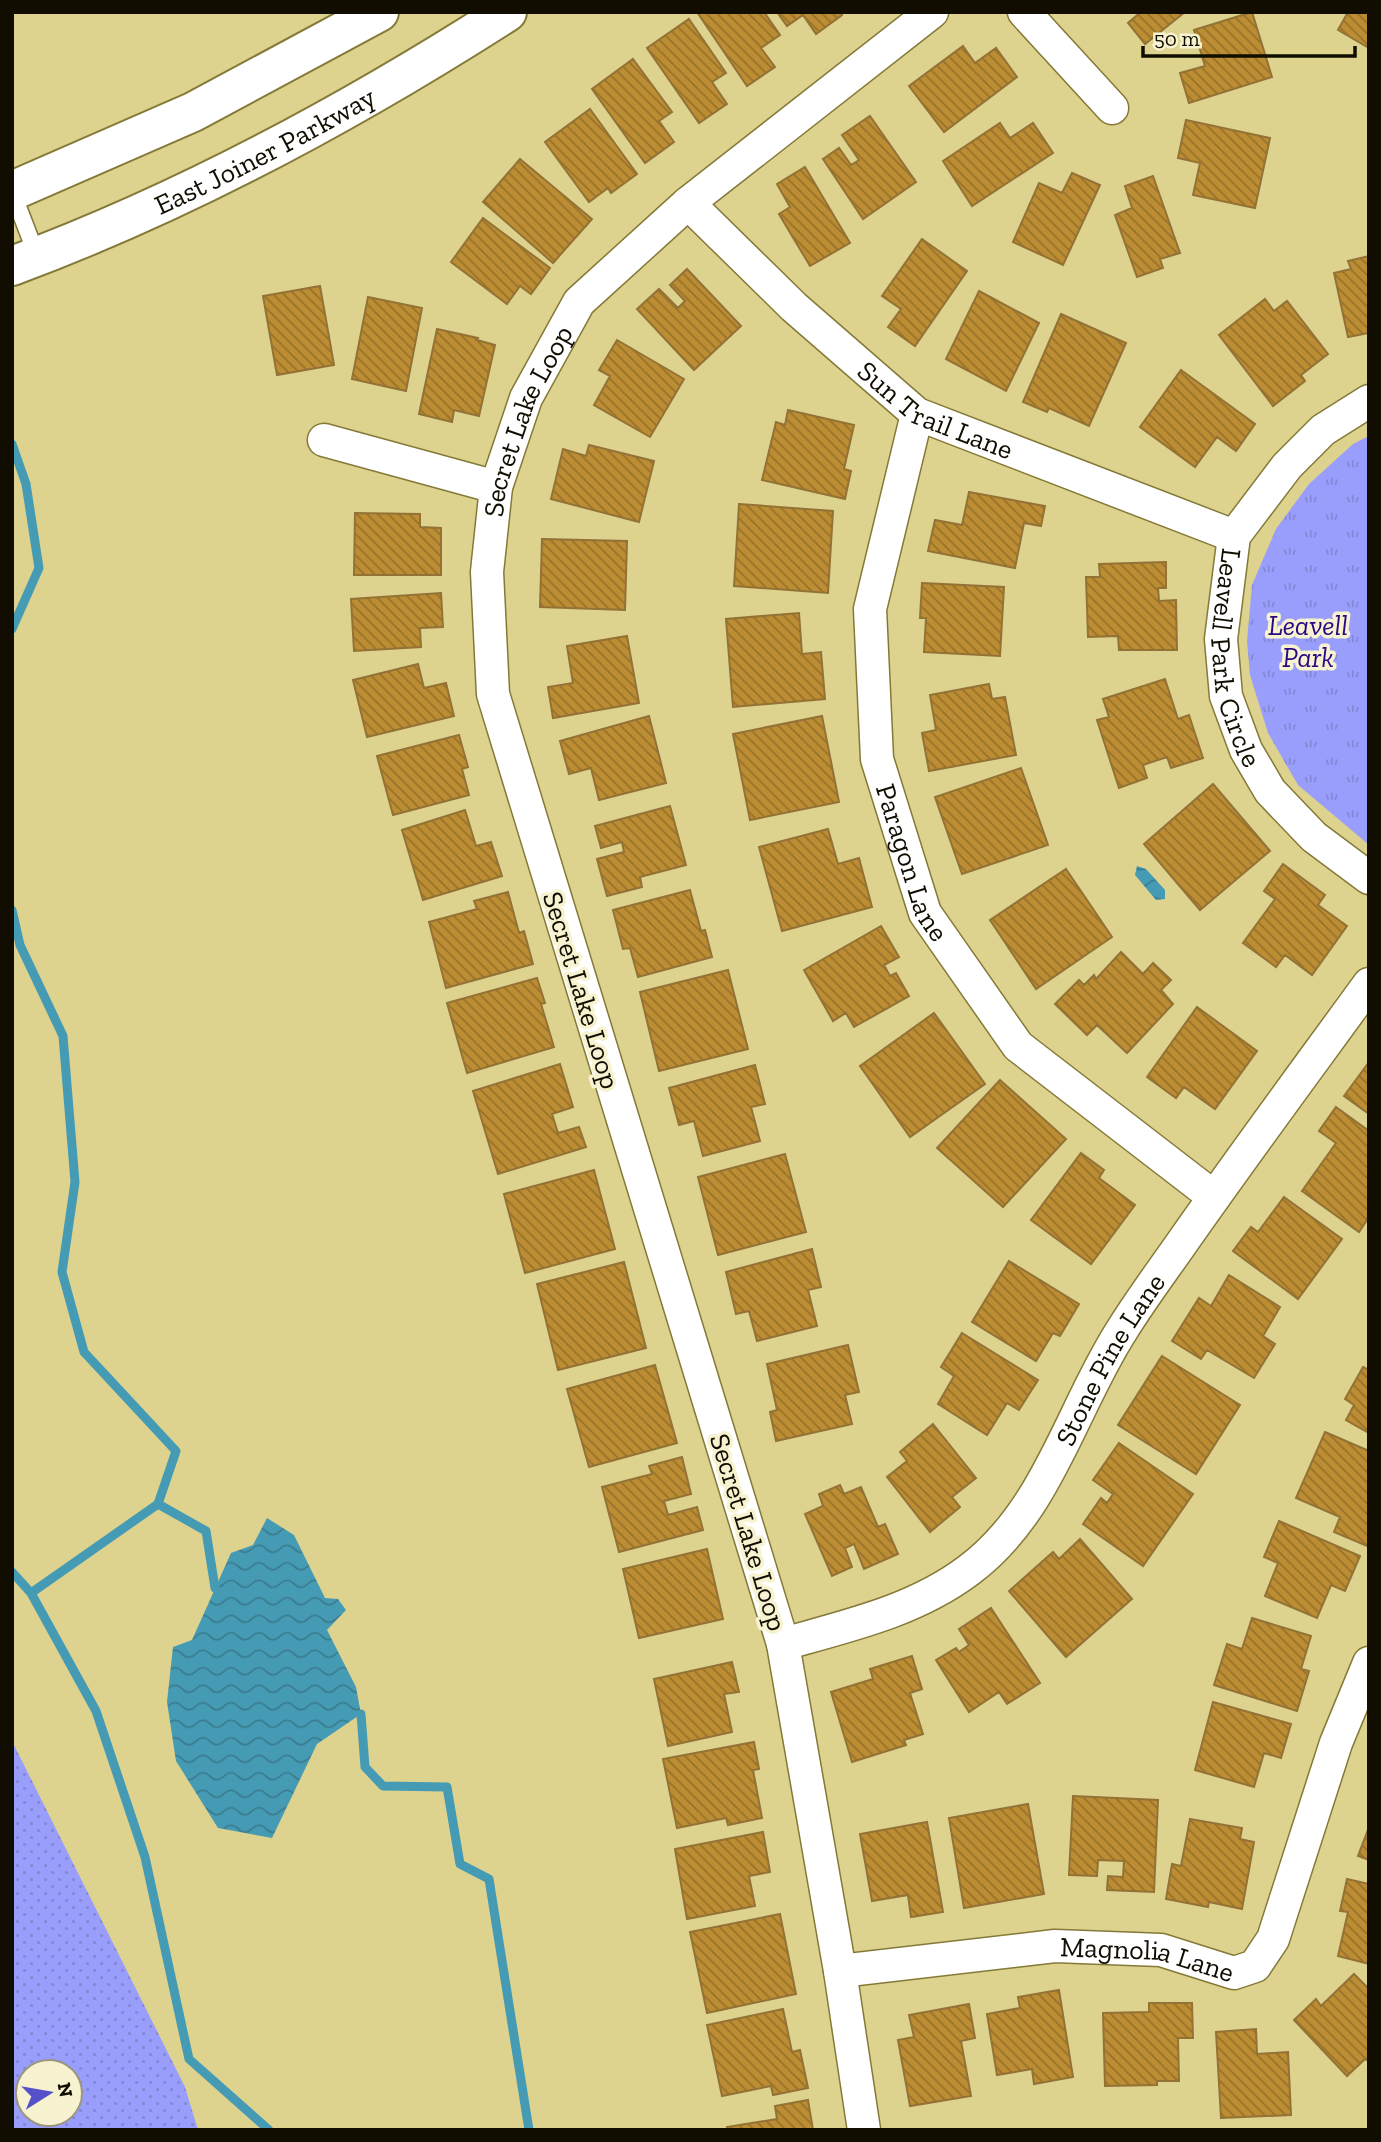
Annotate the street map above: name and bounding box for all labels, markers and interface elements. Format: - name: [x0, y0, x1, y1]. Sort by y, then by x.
- scale bar: [1143, 14, 1355, 58]
- text: 50 m: [1154, 26, 1200, 51]
- street label: East Joiner Parkway: [149, 80, 382, 222]
- street label: Secret Lake Loop: [477, 320, 580, 519]
- street label: Sun Trail Lane: [851, 354, 1018, 466]
- street label: Leavell Park Circle: [1204, 546, 1268, 773]
- park label: Leavell Park: [1268, 609, 1348, 674]
- street label: Paragon Lane: [869, 780, 956, 948]
- street label: Secret Lake Loop: [536, 888, 627, 1093]
- street label: Stone Pine Lane: [1049, 1267, 1172, 1451]
- street label: Secret Lake Loop: [703, 1430, 794, 1635]
- street label: Magnolia Lane: [1059, 1930, 1238, 1989]
- north arrow: [14, 2058, 84, 2128]
- text: N: [53, 2081, 78, 2099]

